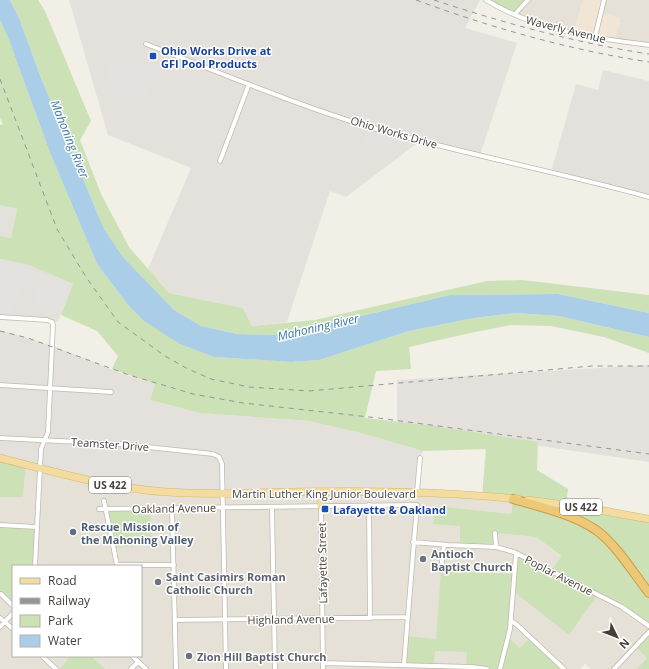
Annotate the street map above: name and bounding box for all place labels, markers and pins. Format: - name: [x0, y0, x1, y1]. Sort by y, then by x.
- place label: Ohio Works Drive at GFI Pool Products: [161, 43, 271, 71]
- marker: Ohio Works Drive at GFI Pool Products: [148, 51, 158, 61]
- place label: Lafayette & Oakland: [333, 502, 446, 517]
- marker: Lafayette & Oakland: [320, 504, 330, 514]
- place label: Rescue Mission of the Mahoning Valley: [81, 519, 194, 547]
- marker: Rescue Mission of the Mahoning Valley: [68, 527, 78, 537]
- place label: Antioch Baptist Church: [431, 546, 513, 574]
- marker: Antioch Baptist Church: [418, 554, 428, 564]
- place label: Saint Casimirs Roman Catholic Church: [166, 569, 286, 597]
- marker: Saint Casimirs Roman Catholic Church: [153, 577, 163, 587]
- place label: Zion Hill Baptist Church: [197, 649, 327, 664]
- marker: Zion Hill Baptist Church: [184, 651, 194, 661]

